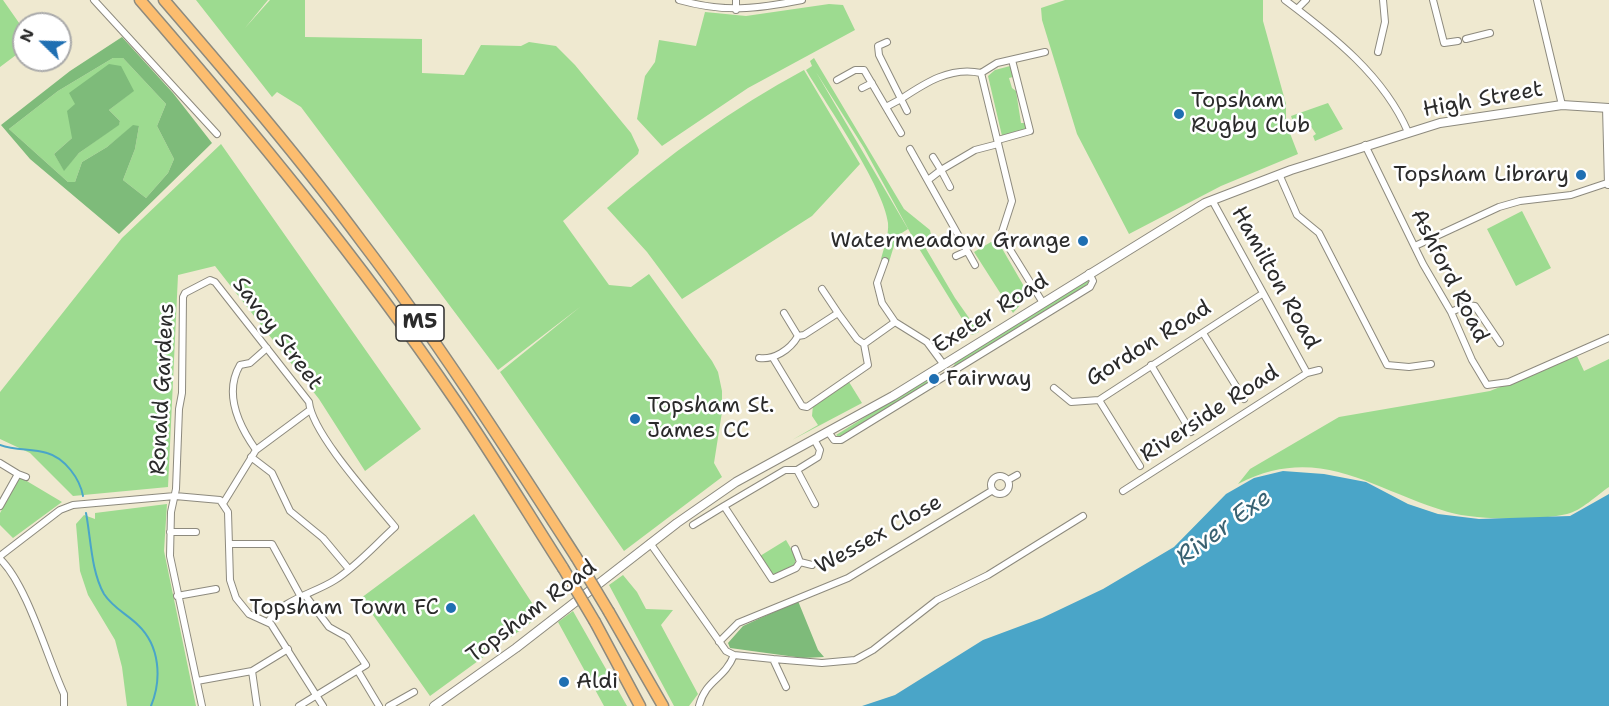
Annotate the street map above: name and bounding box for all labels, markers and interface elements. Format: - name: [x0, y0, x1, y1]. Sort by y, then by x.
- north arrow: [12, 12, 72, 72]
- text: N: [15, 26, 39, 45]
- street label: High Street: [1421, 76, 1545, 124]
- place label: Topsham Rugby Club: [1191, 88, 1310, 140]
- marker: Topsham Rugby Club: [1172, 107, 1186, 121]
- place label: Topsham Library: [1393, 162, 1569, 188]
- marker: Topsham Library: [1574, 168, 1588, 182]
- street label: Hamilton Road: [1225, 202, 1325, 354]
- street label: Ashford Road: [1404, 205, 1494, 347]
- place label: Watermeadow Grange: [830, 228, 1071, 254]
- marker: Watermeadow Grange: [1076, 234, 1090, 248]
- street label: Exeter Road: [928, 268, 1054, 360]
- street label: Savoy Street: [226, 272, 328, 396]
- street label: Gordon Road: [1082, 295, 1216, 393]
- street label: Ronald Gardens: [145, 302, 181, 476]
- road number: M5: [396, 305, 444, 341]
- street label: Riverside Road: [1136, 360, 1284, 468]
- place label: Fairway: [946, 366, 1032, 392]
- marker: Fairway: [927, 372, 941, 386]
- place label: Topsham St. James CC: [647, 393, 775, 445]
- marker: Topsham St. James CC: [628, 412, 642, 426]
- water label: River Exe: [1171, 484, 1277, 572]
- street label: Wessex Close: [811, 489, 947, 581]
- street label: Topsham Road: [462, 555, 602, 669]
- place label: Topsham Town FC: [249, 595, 439, 621]
- marker: Topsham Town FC: [444, 601, 458, 615]
- place label: Aldi: [576, 669, 618, 695]
- marker: Aldi: [557, 675, 571, 689]

